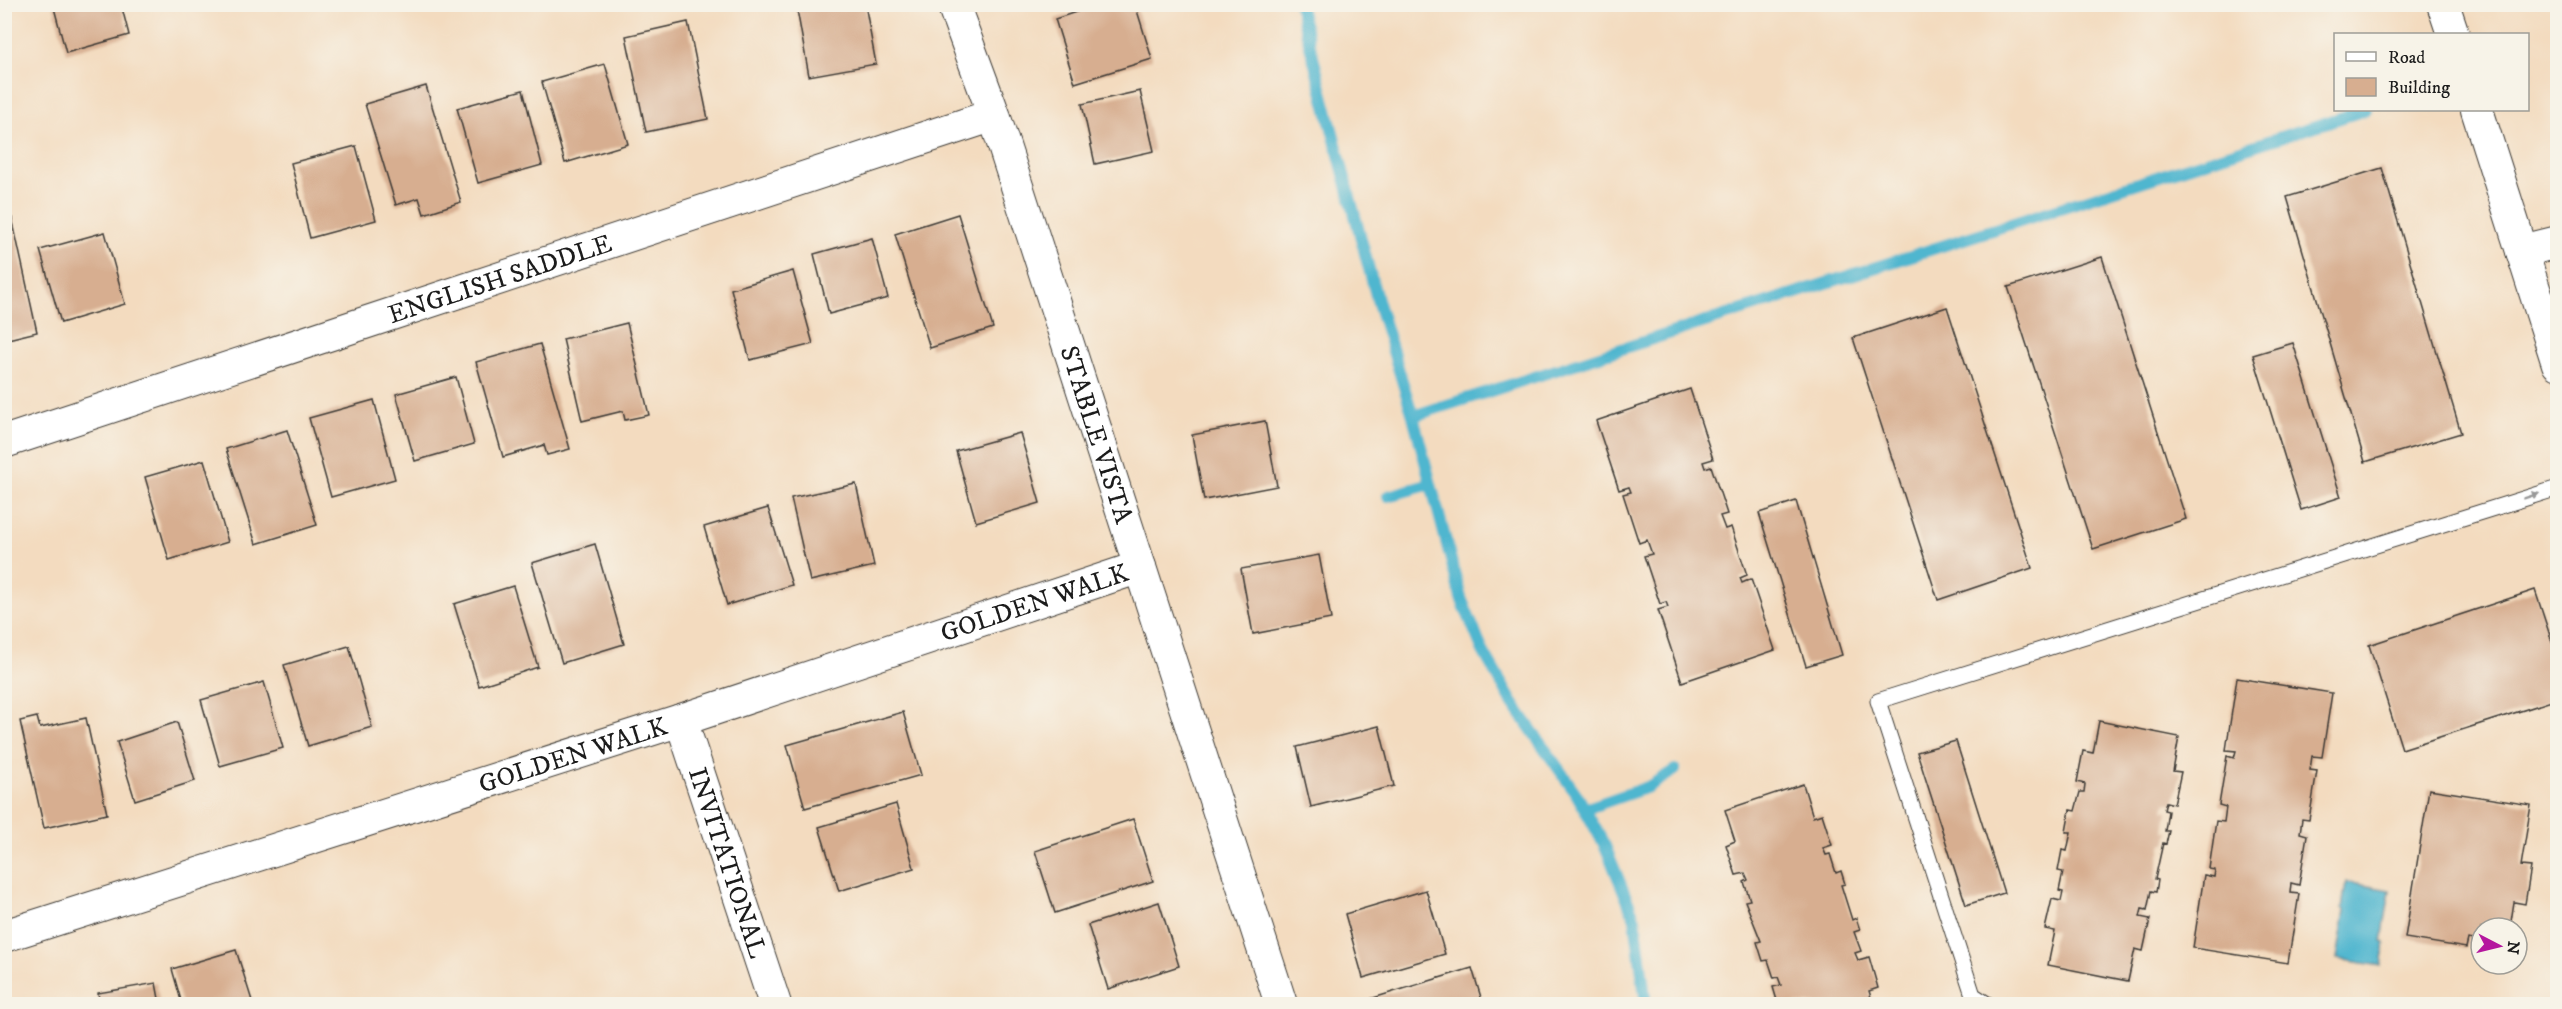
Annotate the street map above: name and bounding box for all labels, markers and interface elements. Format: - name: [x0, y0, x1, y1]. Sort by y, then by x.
- legend: [2334, 33, 2529, 111]
- text: Road: [2388, 47, 2425, 69]
- text: Building: [2388, 77, 2450, 99]
- street label: ENGLISH SADDLE: [384, 227, 616, 332]
- street label: STABLE VISTA: [1052, 342, 1140, 528]
- one-way arrow: [2522, 491, 2540, 500]
- street label: GOLDEN WALK: [937, 557, 1134, 650]
- street label: GOLDEN WALK: [475, 710, 672, 801]
- street label: INVITATIONAL: [680, 763, 774, 963]
- north arrow: [2469, 916, 2529, 976]
- text: N: [2502, 940, 2524, 955]

